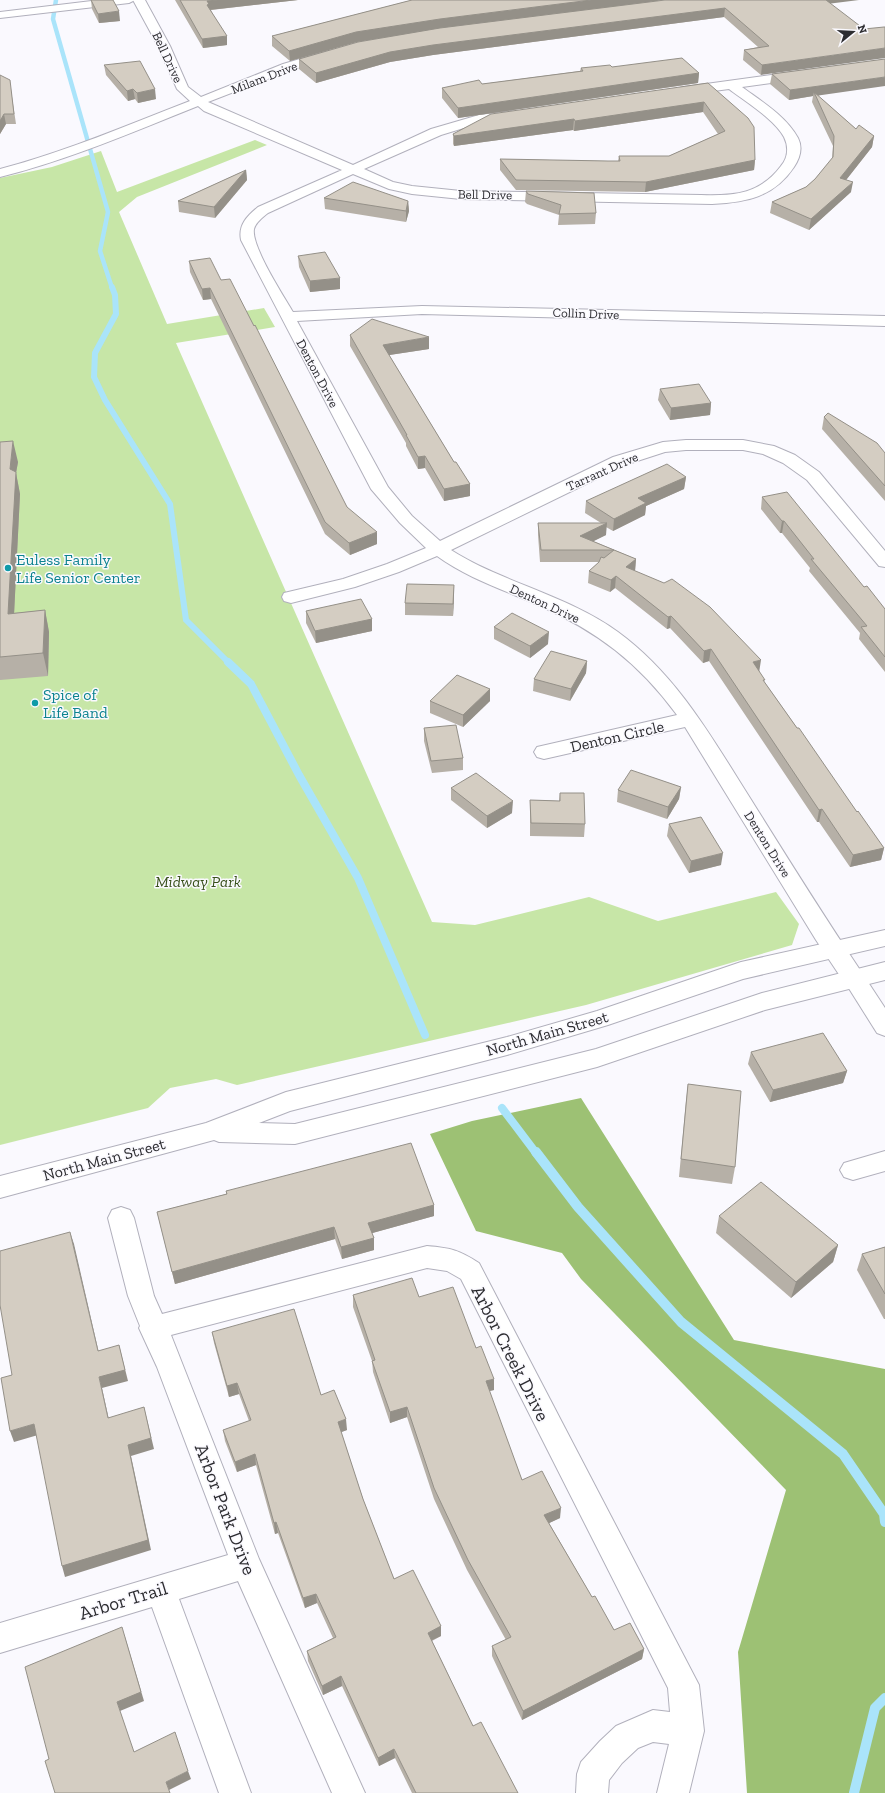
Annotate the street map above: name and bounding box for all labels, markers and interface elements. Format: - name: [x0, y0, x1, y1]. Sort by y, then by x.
- north arrow: [833, 12, 873, 52]
- text: N: [855, 23, 870, 36]
- street label: Bell Drive: [149, 29, 186, 85]
- street label: Milam Drive: [229, 58, 299, 97]
- street label: Bell Drive: [458, 187, 512, 202]
- street label: Collin Drive: [552, 305, 620, 322]
- street label: Denton Drive: [293, 337, 342, 410]
- street label: Tarrant Drive: [564, 449, 640, 494]
- place label: Euless Family Life Senior Center: [16, 550, 141, 587]
- marker: Euless Family Life Senior Center: [3, 563, 13, 573]
- street label: Denton Drive: [508, 581, 582, 626]
- place label: Spice of Life Band: [43, 685, 108, 722]
- marker: Spice of Life Band: [30, 698, 40, 708]
- street label: Denton Circle: [568, 716, 666, 756]
- street label: Denton Drive: [741, 808, 794, 880]
- park label: Midway Park: [155, 872, 241, 891]
- street label: North Main Street: [484, 1007, 610, 1060]
- street label: North Main Street: [41, 1134, 167, 1185]
- street label: Arbor Creek Drive: [466, 1282, 555, 1425]
- street label: Arbor Park Drive: [190, 1440, 261, 1578]
- street label: Arbor Trail: [76, 1576, 170, 1625]

